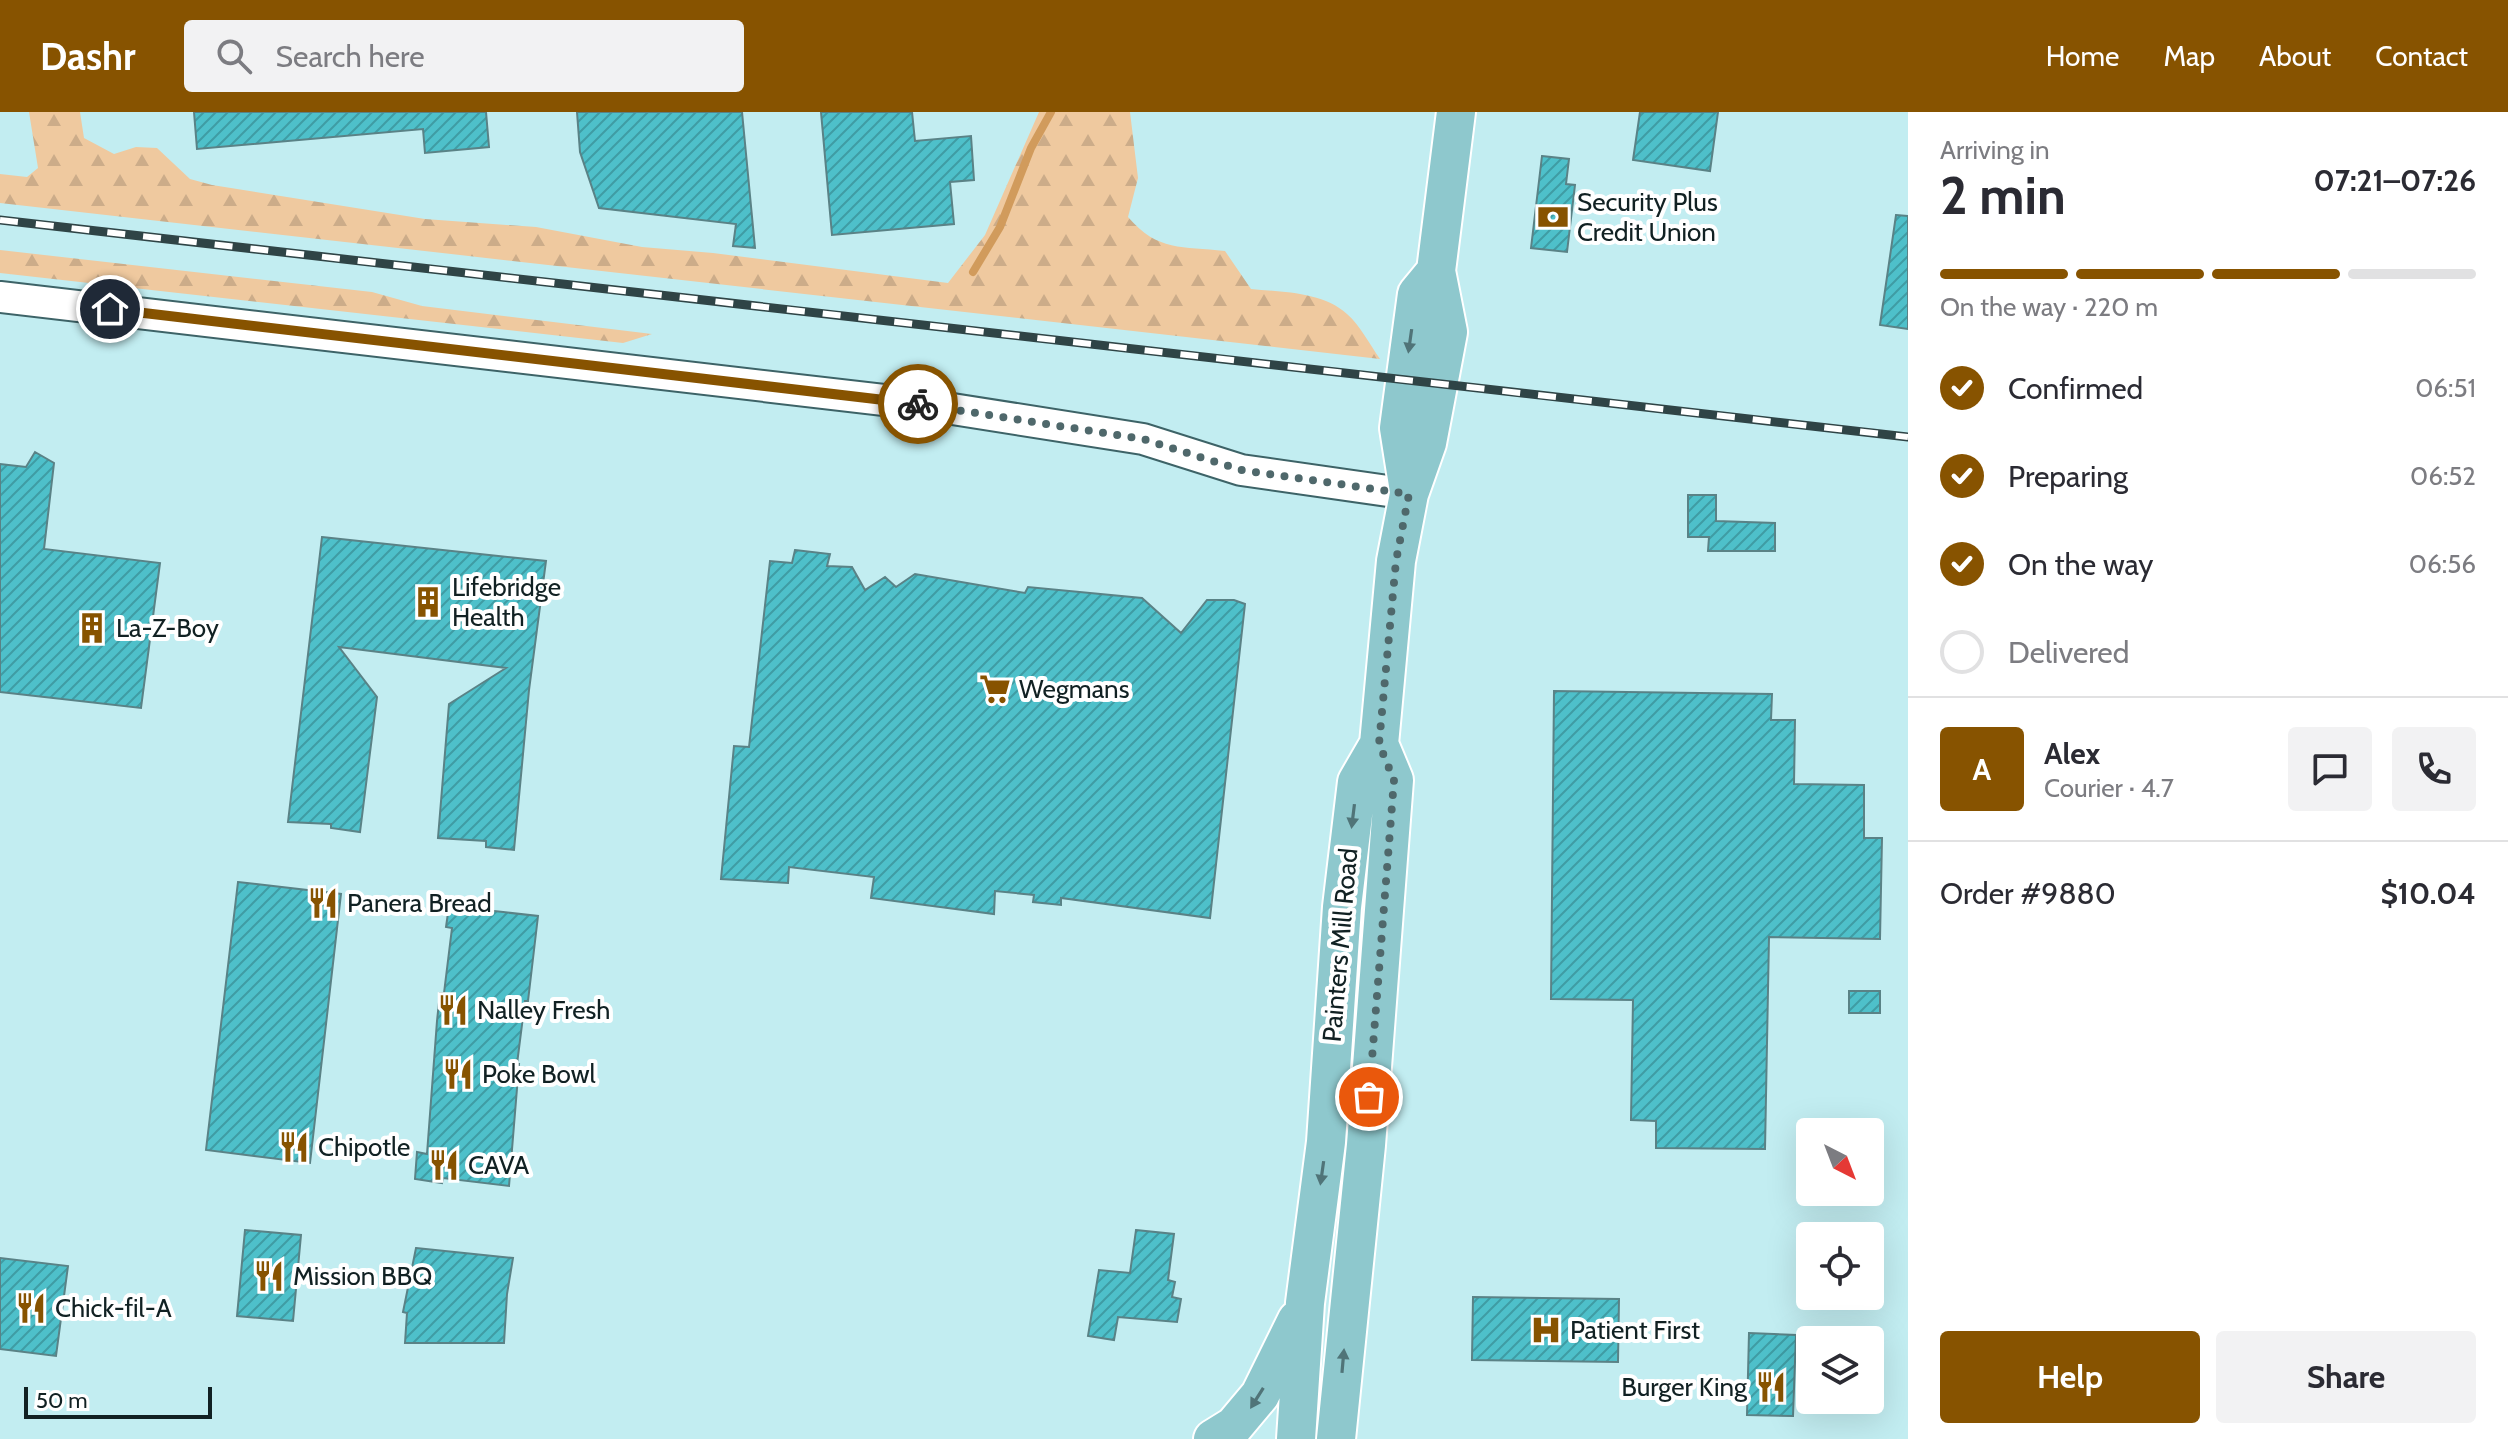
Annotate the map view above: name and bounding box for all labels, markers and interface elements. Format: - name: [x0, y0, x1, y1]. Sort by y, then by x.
- search box: [184, 20, 744, 92]
- text: Dashr: [40, 33, 136, 80]
- icon: search: [212, 34, 256, 78]
- text: Search here: [276, 38, 425, 75]
- text: Home: [2046, 39, 2119, 73]
- text: Map: [2163, 39, 2215, 73]
- text: About: [2259, 39, 2331, 73]
- text: Contact: [2375, 39, 2468, 73]
- text: Arriving in: [1940, 134, 2050, 166]
- text: 07:21–07:26: [2313, 162, 2476, 199]
- text: 2 min: [1940, 164, 2066, 227]
- place label: Security Plus Credit Union: [1577, 186, 1718, 248]
- bank icon: Security Plus Credit Union: [1536, 200, 1570, 234]
- pin: [76, 275, 144, 343]
- icon: home: [88, 287, 132, 331]
- text: On the way · 220 m: [1940, 291, 2158, 323]
- one-way arrow: [1404, 329, 1417, 354]
- courier: [878, 364, 958, 444]
- icon: check: [1940, 366, 1984, 410]
- text: Confirmed: [2008, 370, 2143, 407]
- text: 06:51: [2415, 372, 2476, 404]
- icon: bike: [896, 382, 940, 426]
- icon: check: [1940, 454, 1984, 498]
- text: Preparing: [2008, 458, 2128, 495]
- text: 06:52: [2410, 460, 2476, 492]
- icon: check: [1940, 542, 1984, 586]
- text: On the way: [2008, 546, 2153, 583]
- text: 06:56: [2409, 548, 2476, 580]
- place label: Lifebridge Health: [452, 571, 561, 633]
- building icon: Lifebridge Health: [411, 585, 445, 619]
- building icon: La-Z-Boy: [75, 611, 109, 645]
- place label: La-Z-Boy: [116, 612, 219, 644]
- text: Delivered: [2008, 634, 2129, 671]
- supermarket icon: Wegmans: [978, 672, 1012, 706]
- place label: Wegmans: [1019, 673, 1130, 705]
- button: chat: [2288, 727, 2372, 811]
- button: phone: [2392, 727, 2476, 811]
- text: Alex: [2044, 735, 2100, 772]
- text: A: [1973, 751, 1991, 788]
- text: Courier · 4.7: [2044, 772, 2174, 804]
- one-way arrow: [1346, 804, 1359, 829]
- street label: Painters Mill Road: [1316, 847, 1364, 1043]
- text: Order #9880: [1940, 875, 2116, 912]
- text: $10.04: [2380, 875, 2476, 912]
- restaurant icon: Panera Bread: [306, 886, 340, 920]
- place label: Panera Bread: [347, 887, 492, 919]
- restaurant icon: Nalley Fresh: [436, 993, 470, 1027]
- place label: Nalley Fresh: [477, 994, 610, 1026]
- restaurant icon: Poke Bowl: [441, 1057, 475, 1091]
- place label: Poke Bowl: [482, 1058, 596, 1090]
- pin: [1335, 1063, 1403, 1131]
- icon: bag: [1347, 1075, 1391, 1119]
- north arrow: [1796, 1118, 1884, 1206]
- map controls: [1796, 1118, 1884, 1414]
- restaurant icon: Chipotle: [277, 1130, 311, 1164]
- place label: Chipotle: [318, 1131, 410, 1163]
- restaurant icon: CAVA: [427, 1148, 461, 1182]
- place label: CAVA: [468, 1149, 529, 1181]
- one-way arrow: [1316, 1161, 1329, 1186]
- button: locate: [1796, 1222, 1884, 1310]
- restaurant icon: Mission BBQ: [252, 1259, 286, 1293]
- place label: Mission BBQ: [293, 1260, 432, 1292]
- restaurant icon: Chick-fil-A: [14, 1291, 48, 1325]
- place label: Chick-fil-A: [55, 1292, 172, 1324]
- hospital icon: Patient First: [1529, 1313, 1563, 1347]
- place label: Patient First: [1570, 1314, 1700, 1346]
- button: layers: [1796, 1326, 1884, 1414]
- button: Help: [1940, 1331, 2200, 1423]
- button: Share: [2216, 1331, 2476, 1423]
- one-way arrow: [1337, 1348, 1350, 1373]
- restaurant icon: Burger King: [1754, 1370, 1788, 1404]
- place label: Burger King: [1621, 1371, 1748, 1403]
- scale bar: [24, 1383, 212, 1419]
- text: 50 m: [36, 1387, 88, 1414]
- one-way arrow: [1249, 1387, 1264, 1408]

